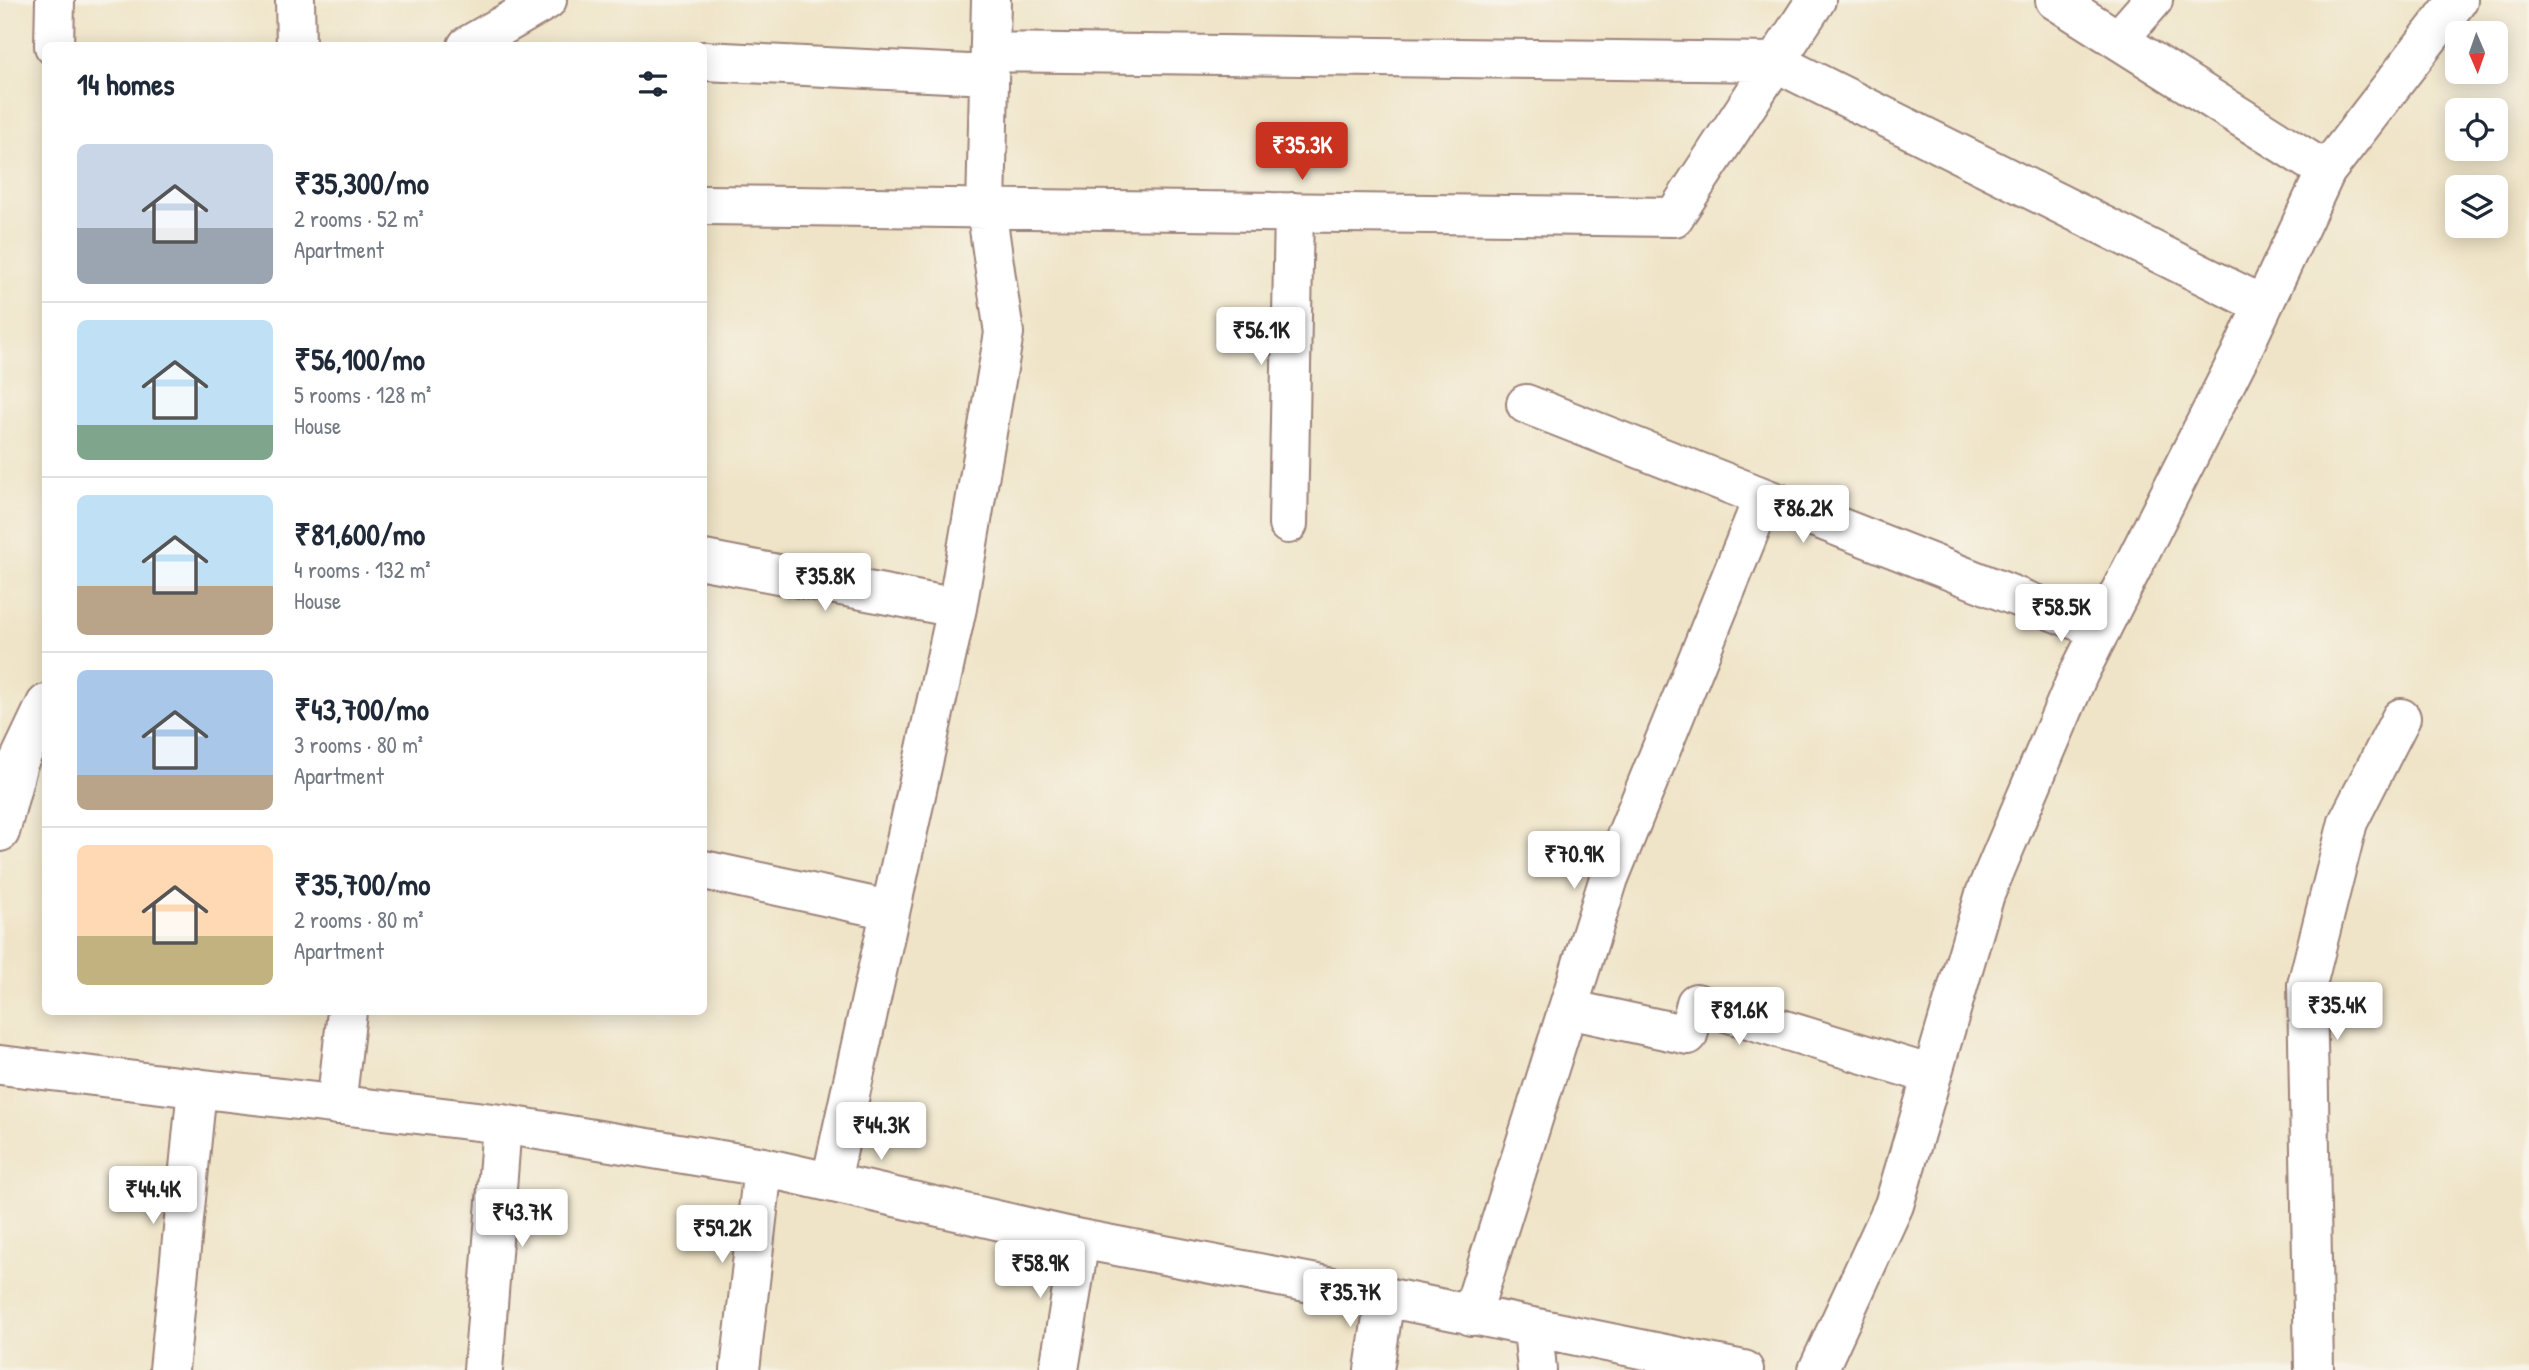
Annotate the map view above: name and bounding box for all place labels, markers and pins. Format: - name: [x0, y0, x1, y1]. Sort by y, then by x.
- pin: ₹35.3K: [1245, 122, 1359, 182]
- pin: ₹56.1K: [1204, 308, 1318, 367]
- pin: ₹86.2K: [1746, 486, 1860, 545]
- pin: ₹35.8K: [768, 554, 882, 613]
- pin: ₹58.5K: [2004, 584, 2118, 644]
- pin: ₹70.9K: [1517, 832, 1631, 891]
- pin: ₹35.4K: [2280, 982, 2394, 1042]
- pin: ₹81.6K: [1682, 988, 1796, 1047]
- pin: ₹44.3K: [824, 1102, 938, 1162]
- pin: ₹44.4K: [96, 1166, 210, 1226]
- pin: ₹43.7K: [465, 1190, 579, 1249]
- pin: ₹59.2K: [665, 1206, 779, 1265]
- pin: ₹58.9K: [983, 1240, 1097, 1300]
- pin: ₹35.7K: [1293, 1270, 1407, 1329]

